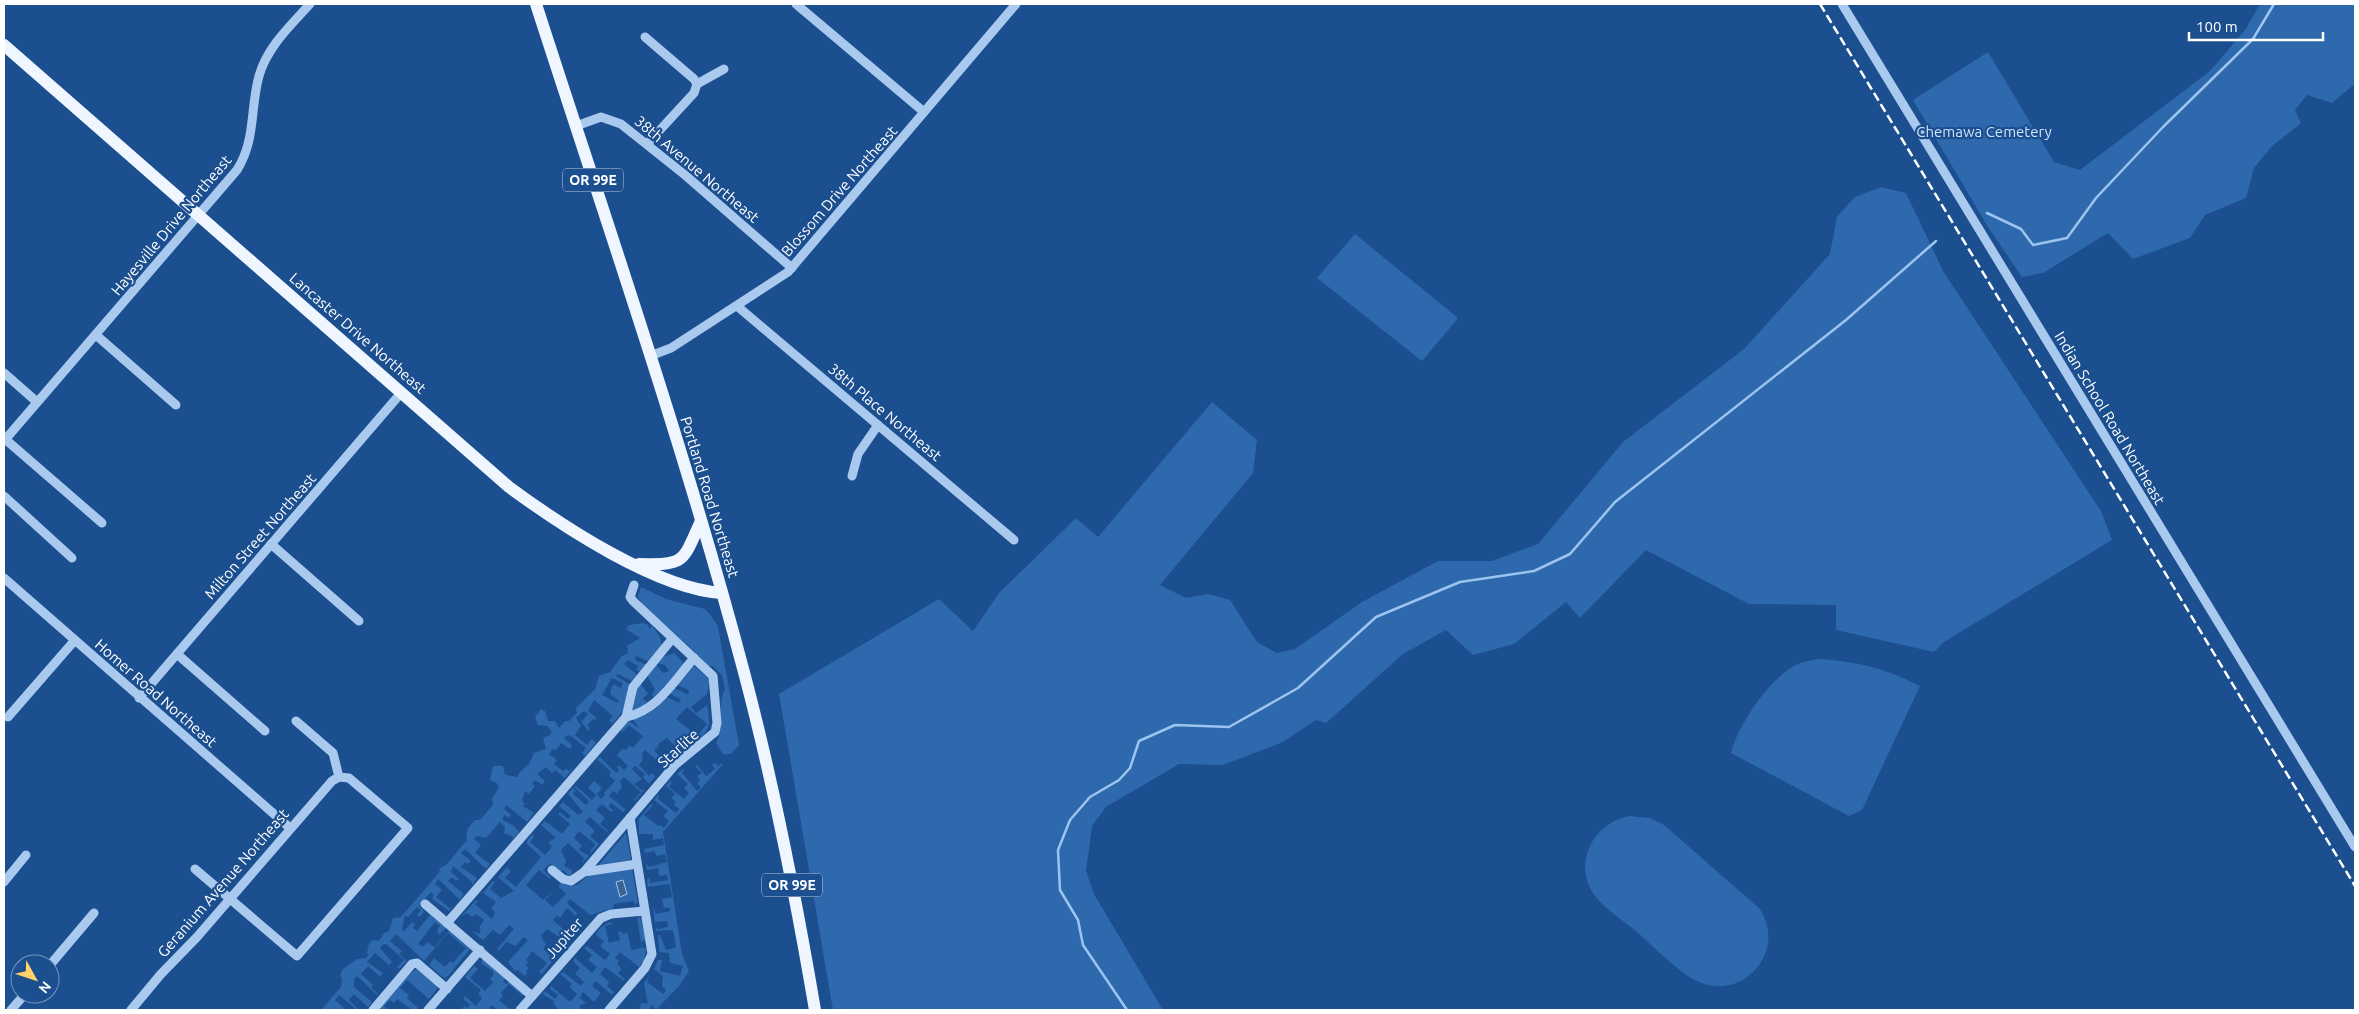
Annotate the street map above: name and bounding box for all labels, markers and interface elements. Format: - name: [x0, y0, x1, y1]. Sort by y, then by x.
- scale bar: [2189, 10, 2323, 42]
- text: 100 m: [2196, 18, 2238, 35]
- street label: 38th Avenue Northeast: [631, 112, 763, 226]
- street label: Blossom Drive Northeast: [778, 122, 900, 260]
- park label: Chemawa Cemetery: [1916, 123, 2052, 140]
- street label: Hayesville Drive Northeast: [107, 151, 235, 298]
- road number: OR 99E: [563, 168, 623, 192]
- street label: Lancaster Drive Northeast: [286, 269, 430, 397]
- street label: Indian School Road Northeast: [2051, 328, 2169, 508]
- street label: 38th Place Northeast: [825, 360, 945, 464]
- street label: Portland Road Northeast: [677, 414, 743, 580]
- street label: Milton Street Northeast: [201, 470, 319, 602]
- street label: Homer Road Northeast: [92, 636, 220, 751]
- street label: Starlite: [654, 725, 702, 771]
- street label: Geranium Avenue Northeast: [154, 805, 292, 961]
- road number: OR 99E: [762, 874, 822, 896]
- street label: Jupiter: [542, 914, 586, 962]
- north arrow: [10, 954, 60, 1004]
- text: N: [35, 978, 54, 997]

